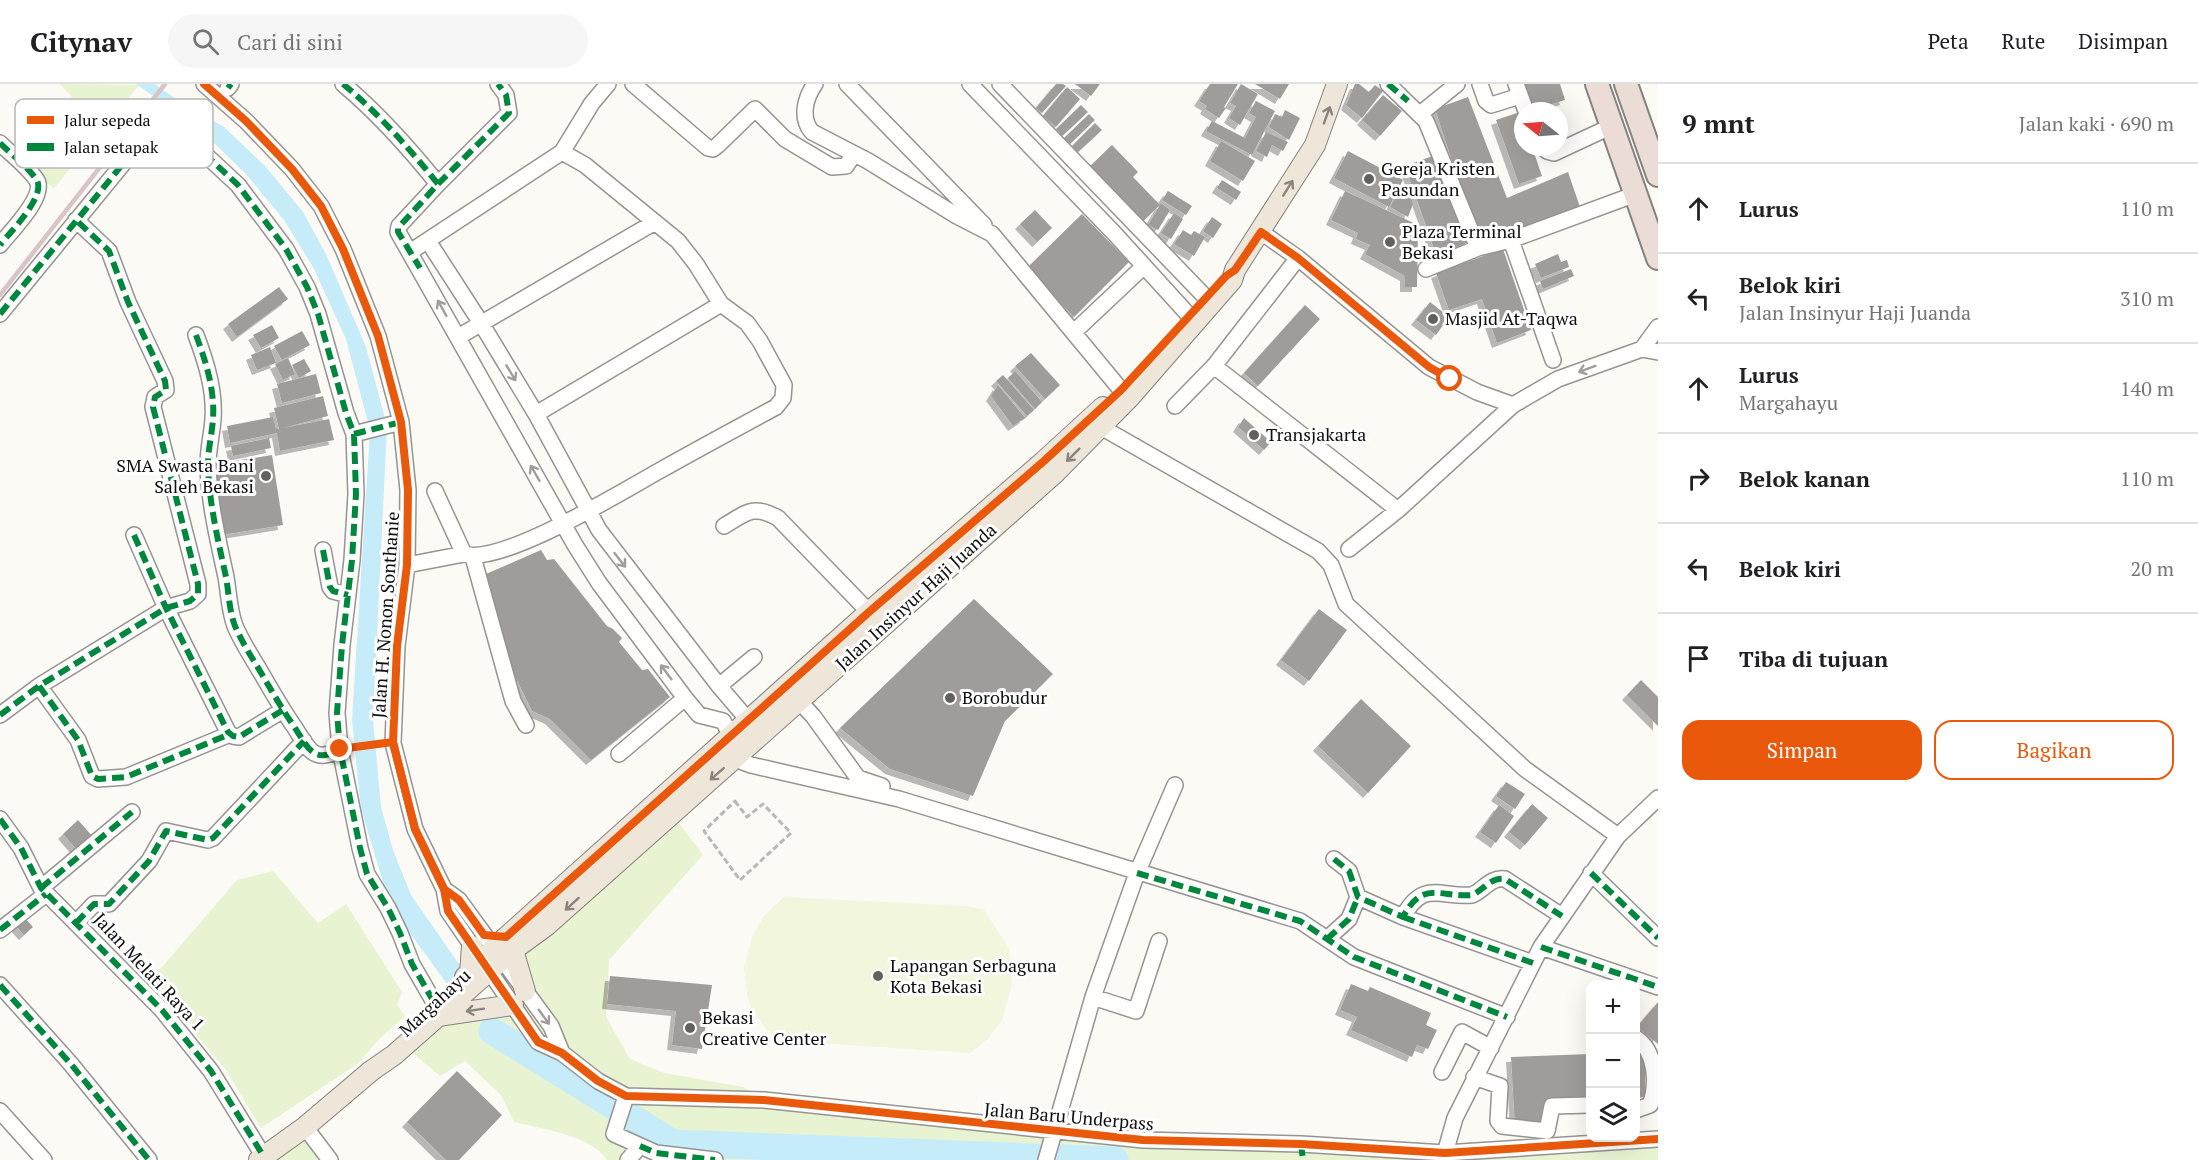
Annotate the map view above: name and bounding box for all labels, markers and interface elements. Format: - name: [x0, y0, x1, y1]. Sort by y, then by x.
- search box: [168, 14, 588, 68]
- text: Citynav: [30, 23, 132, 60]
- icon: search: [189, 25, 222, 58]
- text: Cari di sini: [237, 27, 343, 56]
- text: Peta: [1928, 27, 1969, 55]
- text: Rute: [2002, 27, 2045, 55]
- text: Disimpan: [2078, 27, 2168, 55]
- legend: [15, 99, 213, 168]
- north arrow: [1514, 102, 1568, 156]
- one-way arrow: [1322, 106, 1333, 125]
- text: 9 mnt: [1682, 106, 1755, 140]
- text: Jalur sepeda: [64, 109, 151, 131]
- text: Jalan kaki · 690 m: [2019, 110, 2174, 137]
- text: Jalan setapak: [64, 136, 159, 158]
- place label: Gereja Kristen Pasundan: [1381, 156, 1496, 201]
- marker: Gereja Kristen Pasundan: [1362, 172, 1376, 186]
- one-way arrow: [1281, 180, 1294, 197]
- icon: ahead: [1682, 192, 1715, 225]
- text: Lurus: [1739, 194, 1799, 223]
- text: 110 m: [2120, 195, 2174, 222]
- place label: Plaza Terminal Bekasi: [1402, 219, 1522, 264]
- marker: Plaza Terminal Bekasi: [1383, 235, 1397, 249]
- text: Belok kiri: [1739, 270, 1841, 299]
- icon: left: [1682, 282, 1715, 315]
- text: 310 m: [2120, 285, 2174, 312]
- text: Jalan Insinyur Haji Juanda: [1739, 299, 1971, 326]
- one-way arrow: [436, 300, 448, 317]
- place label: Masjid At-Taqwa: [1445, 306, 1578, 330]
- marker: Masjid At-Taqwa: [1426, 312, 1440, 326]
- text: Lurus: [1739, 360, 1799, 389]
- one-way arrow: [506, 364, 518, 381]
- one-way arrow: [1578, 364, 1597, 375]
- route start: [1436, 365, 1462, 391]
- icon: ahead: [1682, 372, 1715, 405]
- text: 140 m: [2120, 375, 2174, 402]
- text: Margahayu: [1739, 389, 1838, 416]
- place label: Transjakarta: [1266, 422, 1366, 446]
- marker: Transjakarta: [1247, 428, 1261, 442]
- one-way arrow: [1066, 447, 1081, 462]
- place label: SMA Swasta Bani Saleh Bekasi: [116, 453, 254, 498]
- icon: right: [1682, 462, 1715, 495]
- text: Belok kanan: [1739, 464, 1870, 493]
- one-way arrow: [529, 465, 541, 482]
- text: 110 m: [2120, 465, 2174, 492]
- marker: SMA Swasta Bani Saleh Bekasi: [259, 469, 273, 483]
- street label: Jalan H. Nonon Sonthanie: [366, 511, 404, 719]
- street label: Jalan Insinyur Haji Juanda: [830, 517, 1001, 675]
- one-way arrow: [614, 552, 627, 568]
- icon: left: [1682, 552, 1715, 585]
- text: Belok kiri: [1739, 554, 1841, 583]
- text: 20 m: [2131, 555, 2174, 582]
- icon: arrive: [1682, 642, 1715, 675]
- text: Tiba di tujuan: [1739, 644, 1888, 673]
- one-way arrow: [659, 664, 672, 680]
- place label: Borobudur: [962, 685, 1047, 709]
- marker: Borobudur: [943, 691, 957, 705]
- button: Simpan: [1682, 720, 1922, 780]
- button: Bagikan: [1934, 720, 2174, 780]
- route end: [326, 735, 352, 761]
- one-way arrow: [710, 767, 725, 781]
- one-way arrow: [564, 897, 579, 911]
- street label: Jalan Melati Raya 1: [89, 907, 211, 1036]
- place label: Lapangan Serbaguna Kota Bekasi: [890, 953, 1057, 998]
- street label: Margahayu: [393, 963, 475, 1041]
- marker: Lapangan Serbaguna Kota Bekasi: [871, 969, 885, 983]
- map controls: [1586, 980, 1640, 1142]
- button: +: [1586, 980, 1640, 1034]
- one-way arrow: [466, 1005, 486, 1016]
- place label: Bekasi Creative Center: [702, 1005, 827, 1050]
- one-way arrow: [538, 1009, 551, 1025]
- marker: Bekasi Creative Center: [683, 1021, 697, 1035]
- button: −: [1586, 1034, 1640, 1088]
- button: layers: [1586, 1088, 1640, 1142]
- street label: Jalan Baru Underpass: [983, 1097, 1155, 1135]

